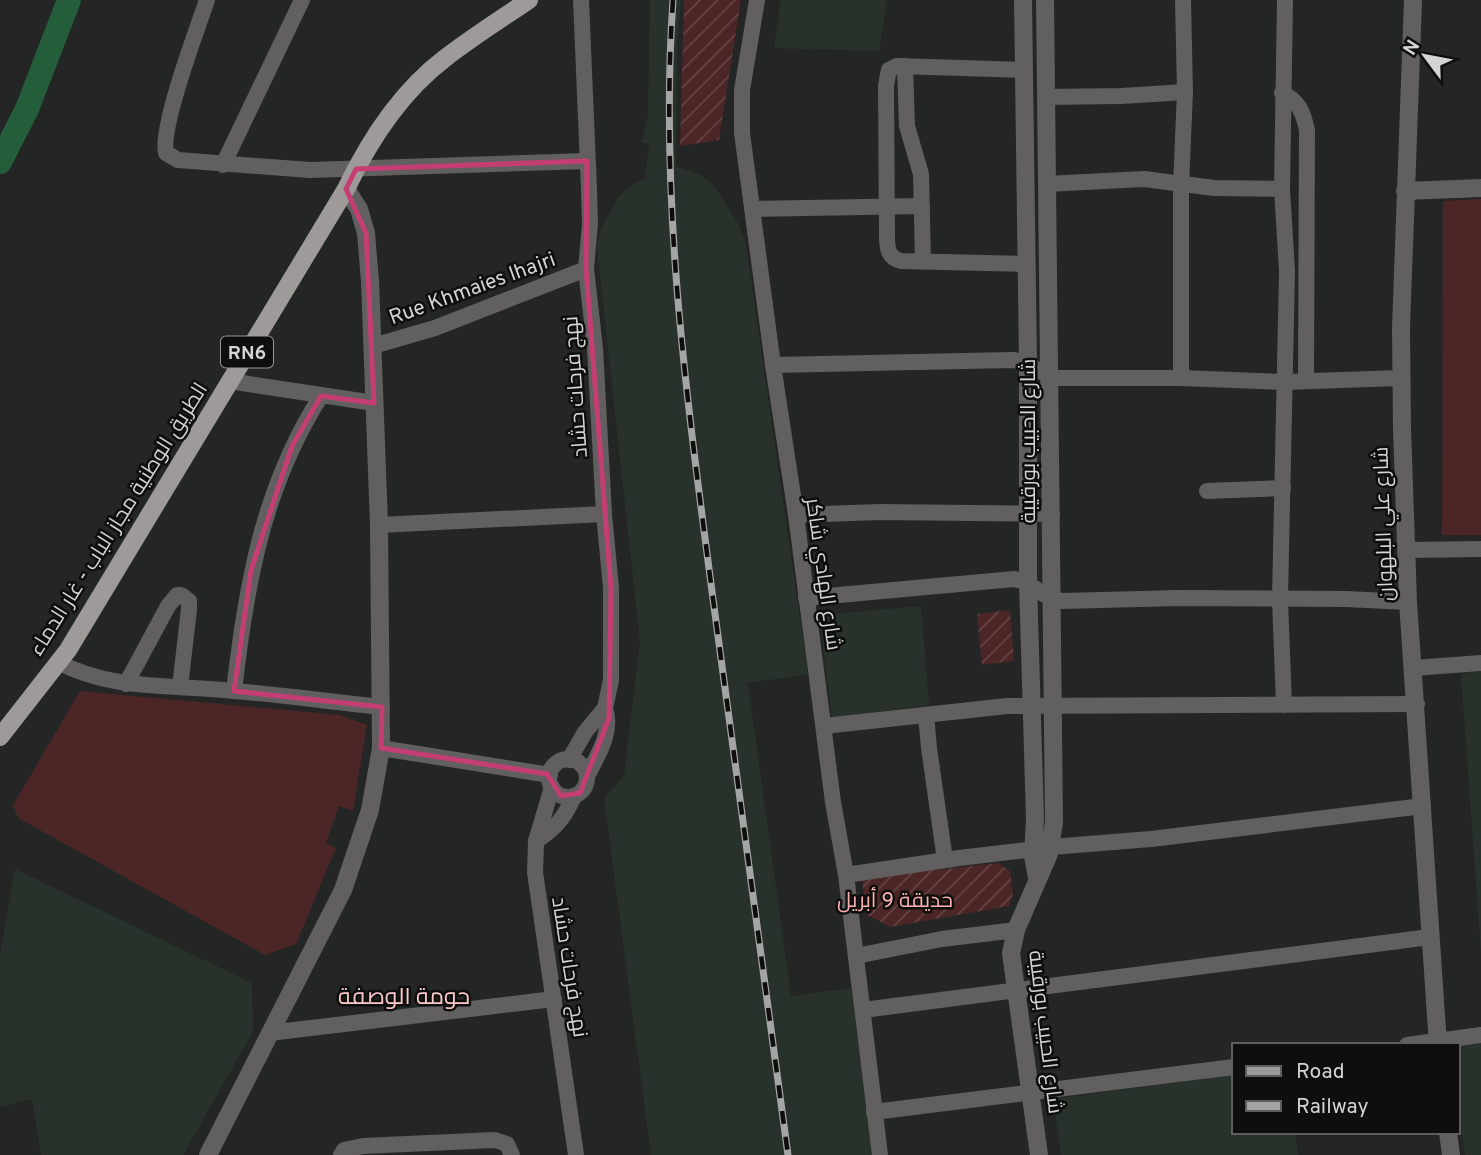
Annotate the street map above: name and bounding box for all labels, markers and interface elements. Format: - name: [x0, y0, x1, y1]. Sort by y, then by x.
- north arrow: [1390, 21, 1460, 91]
- text: N: [1398, 36, 1426, 60]
- street label: Rue Khmaies lhajri: [385, 247, 560, 332]
- street label: نهج فرحات حشاد: [558, 315, 595, 459]
- road number: RN6: [221, 336, 273, 368]
- street label: شارع الحبيب بورقيبة: [1016, 359, 1043, 523]
- street label: الطريق الوطنية مجاز الباب - غار الدماء: [24, 378, 215, 662]
- street label: شارع علي البلهوان: [1368, 446, 1402, 602]
- street label: شارع الهادي شاكر: [797, 495, 847, 652]
- park label: حديقة 9 أبريل: [837, 887, 953, 915]
- street label: نهج فرحات حشاد: [544, 895, 593, 1040]
- street label: شارع الحبيب بورقيبة: [1021, 949, 1068, 1116]
- district label: حومة الوصفة: [338, 984, 470, 1013]
- legend: [1232, 1043, 1460, 1134]
- text: Road: [1296, 1059, 1345, 1086]
- text: Railway: [1296, 1094, 1369, 1121]

